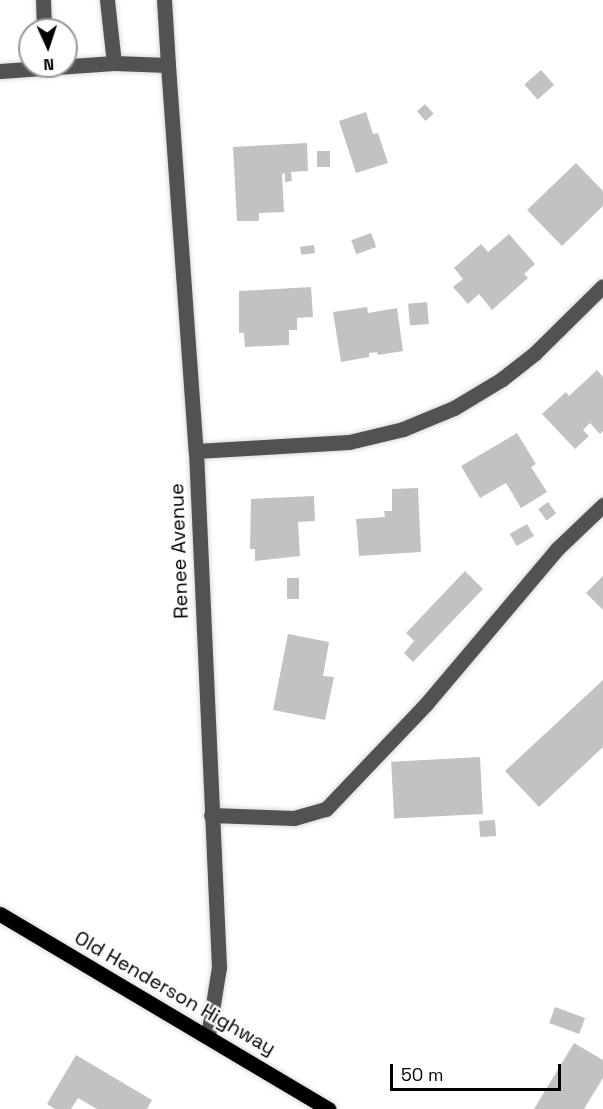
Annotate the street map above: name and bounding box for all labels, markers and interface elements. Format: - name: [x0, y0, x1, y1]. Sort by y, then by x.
- north arrow: [18, 18, 78, 78]
- text: N: [43, 54, 55, 75]
- street label: Renee Avenue: [165, 483, 193, 619]
- street label: Old Henderson Highway: [70, 926, 280, 1060]
- scale bar: [393, 1052, 564, 1090]
- text: 50 m: [401, 1063, 443, 1086]

